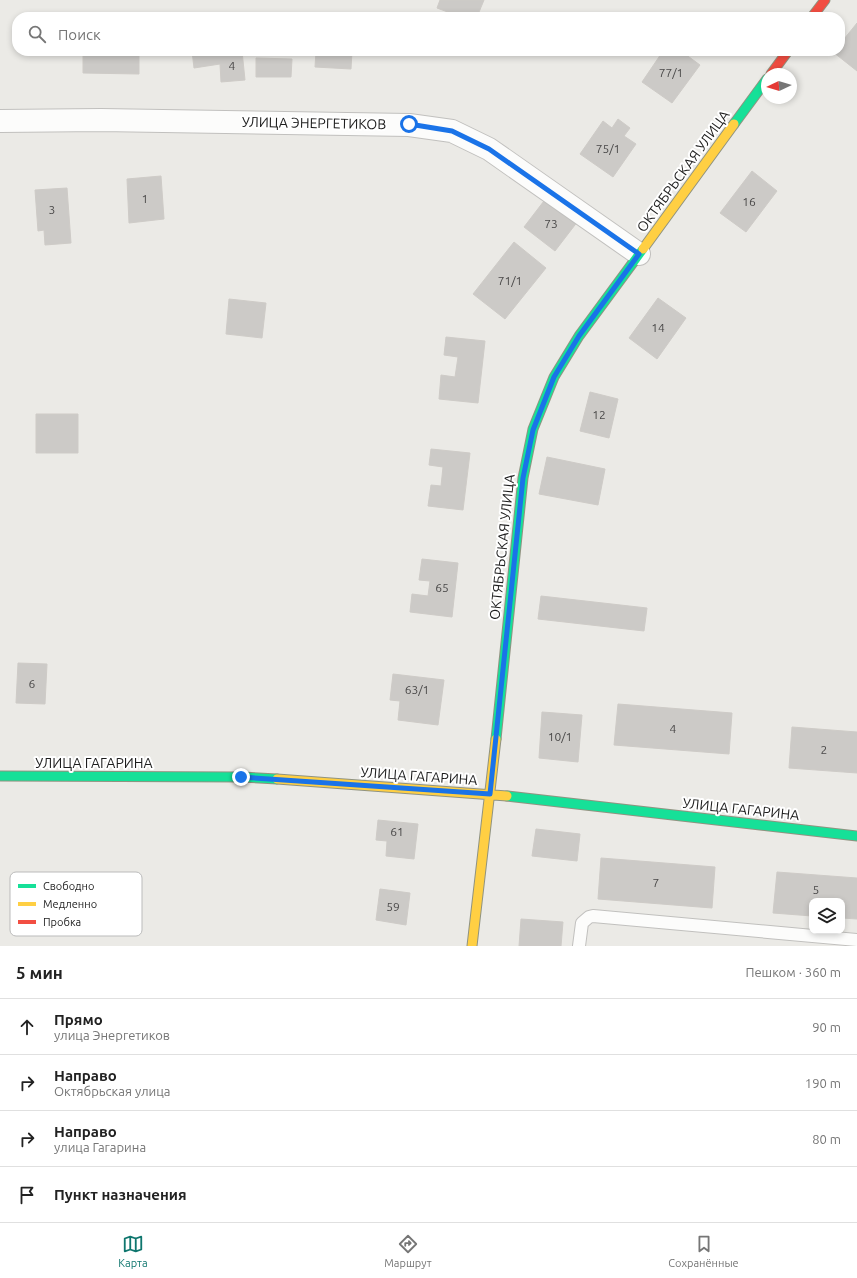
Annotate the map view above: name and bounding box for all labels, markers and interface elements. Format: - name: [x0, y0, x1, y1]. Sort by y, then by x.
- search box: [12, 12, 845, 56]
- icon: search: [26, 23, 48, 45]
- text: Поиск: [58, 26, 101, 43]
- house number: 4: [229, 59, 236, 72]
- house number: 77/1: [659, 66, 683, 79]
- north arrow: [761, 68, 797, 104]
- street label: ОКТЯБРЬСКАЯ УЛИЦА: [633, 107, 733, 235]
- street label: УЛИЦА ЭНЕРГЕТИКОВ: [242, 114, 386, 132]
- route start: [400, 115, 418, 133]
- house number: 75/1: [596, 142, 620, 155]
- house number: 1: [142, 192, 148, 205]
- house number: 16: [742, 195, 756, 208]
- house number: 3: [49, 203, 55, 216]
- house number: 73: [544, 217, 558, 230]
- house number: 71/1: [498, 274, 522, 287]
- house number: 14: [651, 321, 665, 334]
- house number: 12: [592, 408, 606, 421]
- street label: ОКТЯБРЬСКАЯ УЛИЦА: [486, 473, 518, 621]
- house number: 65: [435, 581, 449, 594]
- house number: 6: [29, 677, 36, 690]
- house number: 63/1: [405, 683, 429, 696]
- house number: 4: [670, 722, 677, 735]
- house number: 10/1: [548, 730, 572, 743]
- house number: 2: [821, 743, 827, 756]
- street label: УЛИЦА ГАГАРИНА: [35, 755, 153, 771]
- street label: УЛИЦА ГАГАРИНА: [360, 764, 478, 788]
- route end: [232, 768, 250, 786]
- street label: УЛИЦА ГАГАРИНА: [682, 795, 800, 823]
- house number: 61: [390, 825, 404, 838]
- legend: [10, 872, 142, 936]
- house number: 7: [653, 876, 659, 889]
- text: Свободно: [43, 880, 94, 892]
- house number: 5: [813, 883, 819, 896]
- text: Медленно: [43, 898, 97, 910]
- map controls: [809, 898, 845, 934]
- button: layers: [809, 898, 845, 934]
- house number: 59: [386, 900, 400, 913]
- text: Пробка: [43, 916, 81, 928]
- text: 5 мин: [16, 963, 63, 982]
- text: Пешком · 360 m: [745, 965, 841, 979]
- text: Прямо: [54, 1011, 103, 1028]
- icon: ahead: [16, 1016, 38, 1038]
- text: 90 m: [812, 1020, 841, 1034]
- text: улица Энергетиков: [54, 1028, 170, 1042]
- text: Направо: [54, 1067, 117, 1084]
- icon: right: [16, 1072, 38, 1094]
- text: 190 m: [805, 1076, 841, 1090]
- text: Октябрьская улица: [54, 1084, 170, 1098]
- text: Направо: [54, 1123, 117, 1140]
- icon: right: [16, 1128, 38, 1150]
- text: 80 m: [812, 1132, 841, 1146]
- text: улица Гагарина: [54, 1140, 146, 1154]
- icon: arrive: [16, 1184, 38, 1206]
- text: Пункт назначения: [54, 1186, 187, 1203]
- tab: Карта: [118, 1233, 148, 1269]
- tab: Маршрут: [384, 1233, 432, 1269]
- tab: Сохранённые: [668, 1233, 739, 1269]

